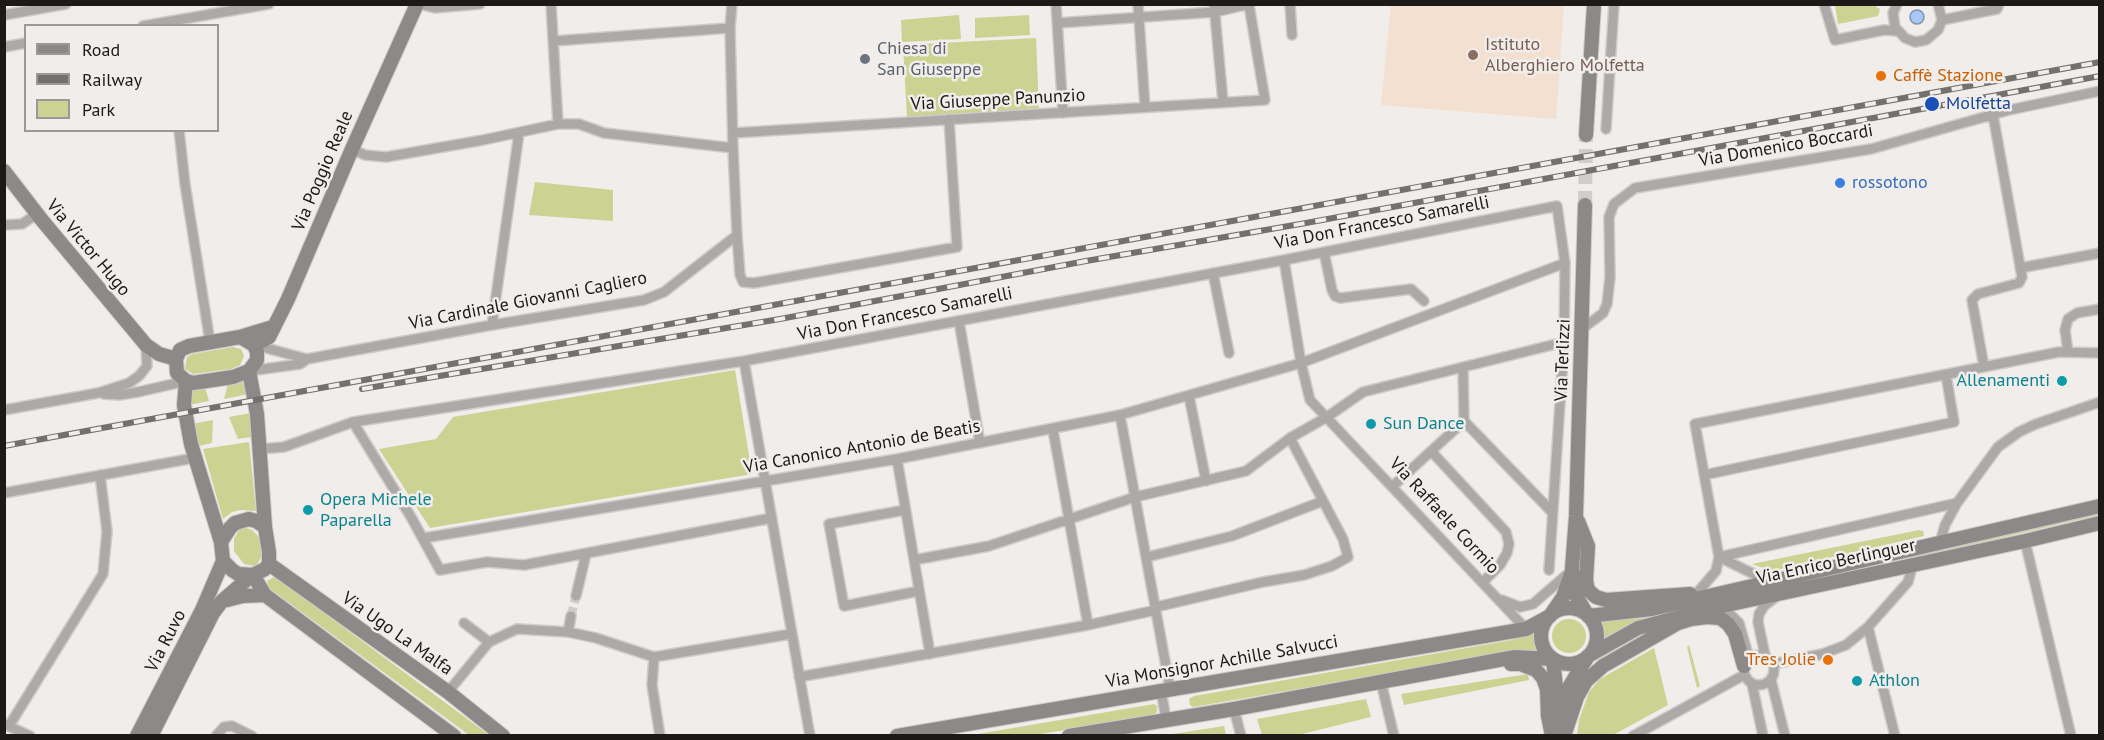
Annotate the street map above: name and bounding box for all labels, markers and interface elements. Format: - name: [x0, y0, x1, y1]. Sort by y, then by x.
- legend: [24, 24, 219, 132]
- place label: Istituto Alberghiero Molfetta: [1485, 34, 1645, 76]
- text: Road: [82, 38, 120, 61]
- place label: Chiesa di San Giuseppe: [877, 38, 981, 80]
- marker: Istituto Alberghiero Molfetta: [1466, 48, 1480, 62]
- marker: Chiesa di San Giuseppe: [858, 52, 872, 66]
- place label: Caffè Stazione: [1893, 65, 2003, 87]
- text: Railway: [82, 68, 142, 91]
- marker: Caffè Stazione: [1874, 69, 1888, 83]
- street label: Via Giuseppe Panunzio: [910, 85, 1086, 115]
- place label: Molfetta: [1946, 93, 2011, 115]
- marker: Molfetta: [1923, 95, 1941, 113]
- text: Park: [82, 98, 115, 121]
- street label: Via Poggio Reale: [288, 108, 358, 234]
- street label: Via Domenico Boccardi: [1697, 120, 1875, 172]
- place label: rossotono: [1852, 172, 1928, 194]
- marker: rossotono: [1833, 176, 1847, 190]
- street label: Via Don Francesco Samarelli: [1273, 192, 1491, 254]
- street label: Via Victor Hugo: [41, 195, 135, 301]
- street label: Via Cardinale Giovanni Cagliero: [407, 267, 649, 335]
- street label: Via Don Francesco Samarelli: [796, 283, 1014, 345]
- street label: Via Terlizzi: [1551, 318, 1575, 402]
- place label: Allenamenti: [1957, 370, 2050, 392]
- marker: Allenamenti: [2055, 374, 2069, 388]
- place label: Sun Dance: [1383, 413, 1464, 435]
- street label: Via Canonico Antonio de Beatis: [742, 416, 982, 478]
- marker: Sun Dance: [1364, 417, 1378, 431]
- street label: Via Raffaele Cormio: [1384, 453, 1504, 579]
- place label: Opera Michele Paparella: [320, 489, 432, 532]
- marker: Opera Michele Paparella: [301, 503, 315, 517]
- street label: Via Enrico Berlinguer: [1755, 535, 1917, 589]
- street label: Via Ugo La Malfa: [337, 588, 457, 680]
- street label: Via Ruvo: [141, 606, 191, 676]
- street label: Via Monsignor Achille Salvucci: [1104, 631, 1340, 693]
- place label: Tres Jolie: [1746, 649, 1816, 671]
- marker: Tres Jolie: [1821, 653, 1835, 667]
- place label: Athlon: [1869, 670, 1920, 692]
- marker: Athlon: [1850, 674, 1864, 688]

